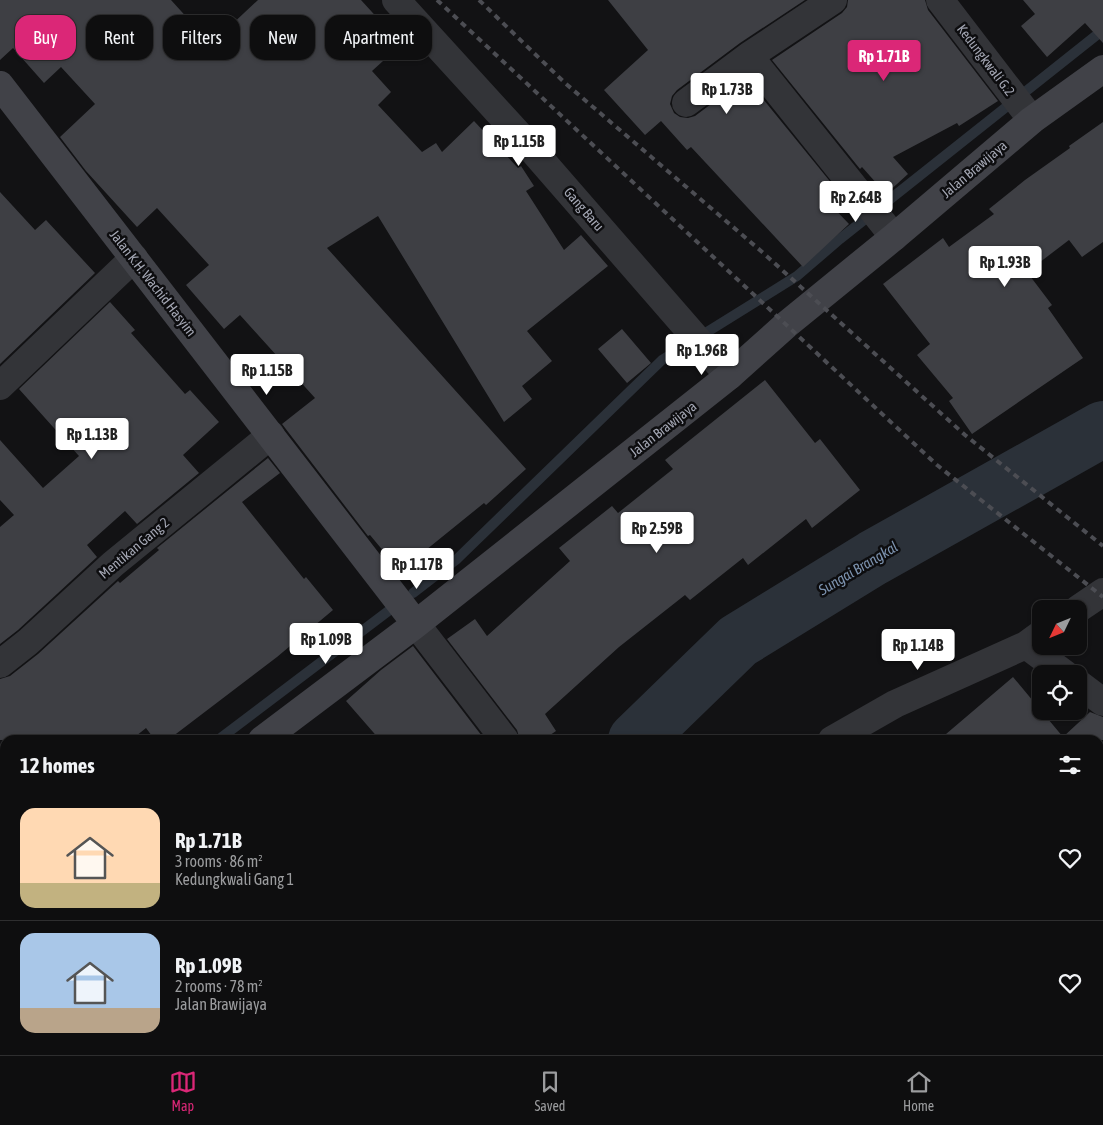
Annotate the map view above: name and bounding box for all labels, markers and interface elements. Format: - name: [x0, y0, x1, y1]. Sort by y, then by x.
- chip: Buy: [15, 15, 76, 60]
- chip: Rent: [86, 15, 153, 60]
- chip: Filters: [163, 15, 240, 60]
- chip: New: [250, 15, 315, 60]
- chip: Apartment: [325, 15, 432, 60]
- street label: Kedungkwali G.2: [954, 21, 1018, 99]
- pin: Rp 1.71B: [832, 39, 936, 82]
- text: Rp 1.71B: [859, 47, 909, 65]
- pin: Rp 1.73B: [675, 72, 779, 115]
- text: Rp 1.73B: [702, 80, 752, 98]
- pin: Rp 1.15B: [467, 124, 571, 167]
- text: Rp 1.15B: [494, 132, 544, 150]
- street label: Jalan Brawijaya: [938, 137, 1010, 201]
- pin: Rp 2.64B: [804, 180, 908, 223]
- street label: Gang Baru: [561, 184, 607, 234]
- text: Rp 2.64B: [831, 188, 881, 206]
- street label: Jalan K.H. Wachid Hasyim: [107, 227, 199, 339]
- pin: Rp 1.93B: [953, 246, 1057, 288]
- text: Rp 1.93B: [980, 253, 1030, 271]
- pin: Rp 1.96B: [650, 334, 754, 376]
- text: Rp 1.96B: [677, 341, 727, 359]
- pin: Rp 1.15B: [215, 354, 319, 396]
- text: Rp 1.15B: [242, 361, 292, 379]
- street label: Jalan Brawijaya: [626, 398, 700, 460]
- pin: Rp 1.13B: [40, 418, 144, 460]
- text: Rp 1.13B: [67, 425, 117, 443]
- pin: Rp 2.59B: [605, 512, 709, 554]
- street label: Mentikan Gang 2: [96, 514, 172, 582]
- text: Rp 2.59B: [632, 519, 682, 537]
- water label: Sungai Brangkal: [814, 538, 901, 599]
- pin: Rp 1.17B: [365, 548, 469, 590]
- text: Rp 1.17B: [392, 555, 442, 573]
- north arrow: [1032, 600, 1088, 655]
- map controls: [1032, 600, 1087, 720]
- pin: Rp 1.09B: [274, 622, 378, 665]
- pin: Rp 1.14B: [866, 628, 970, 671]
- text: Rp 1.09B: [301, 630, 351, 648]
- text: Rp 1.14B: [893, 636, 943, 654]
- button: locate: [1032, 665, 1087, 720]
- icon: filters: [1056, 751, 1084, 779]
- text: 12 homes: [20, 753, 95, 777]
- icon: home: [60, 828, 120, 888]
- text: Rp 1.71B: [175, 828, 242, 852]
- icon: heart: [1056, 844, 1084, 872]
- text: 3 rooms · 86 m²: [175, 852, 263, 870]
- text: Kedungkwali Gang 1: [175, 870, 294, 888]
- icon: home: [60, 953, 120, 1013]
- text: Rp 1.09B: [175, 953, 242, 977]
- icon: heart: [1056, 969, 1084, 997]
- text: 2 rooms · 78 m²: [175, 977, 263, 995]
- text: Jalan Brawijaya: [175, 995, 267, 1013]
- tab: Map: [169, 1068, 197, 1114]
- tab: Saved: [534, 1068, 565, 1114]
- tab: Home: [903, 1068, 934, 1114]

